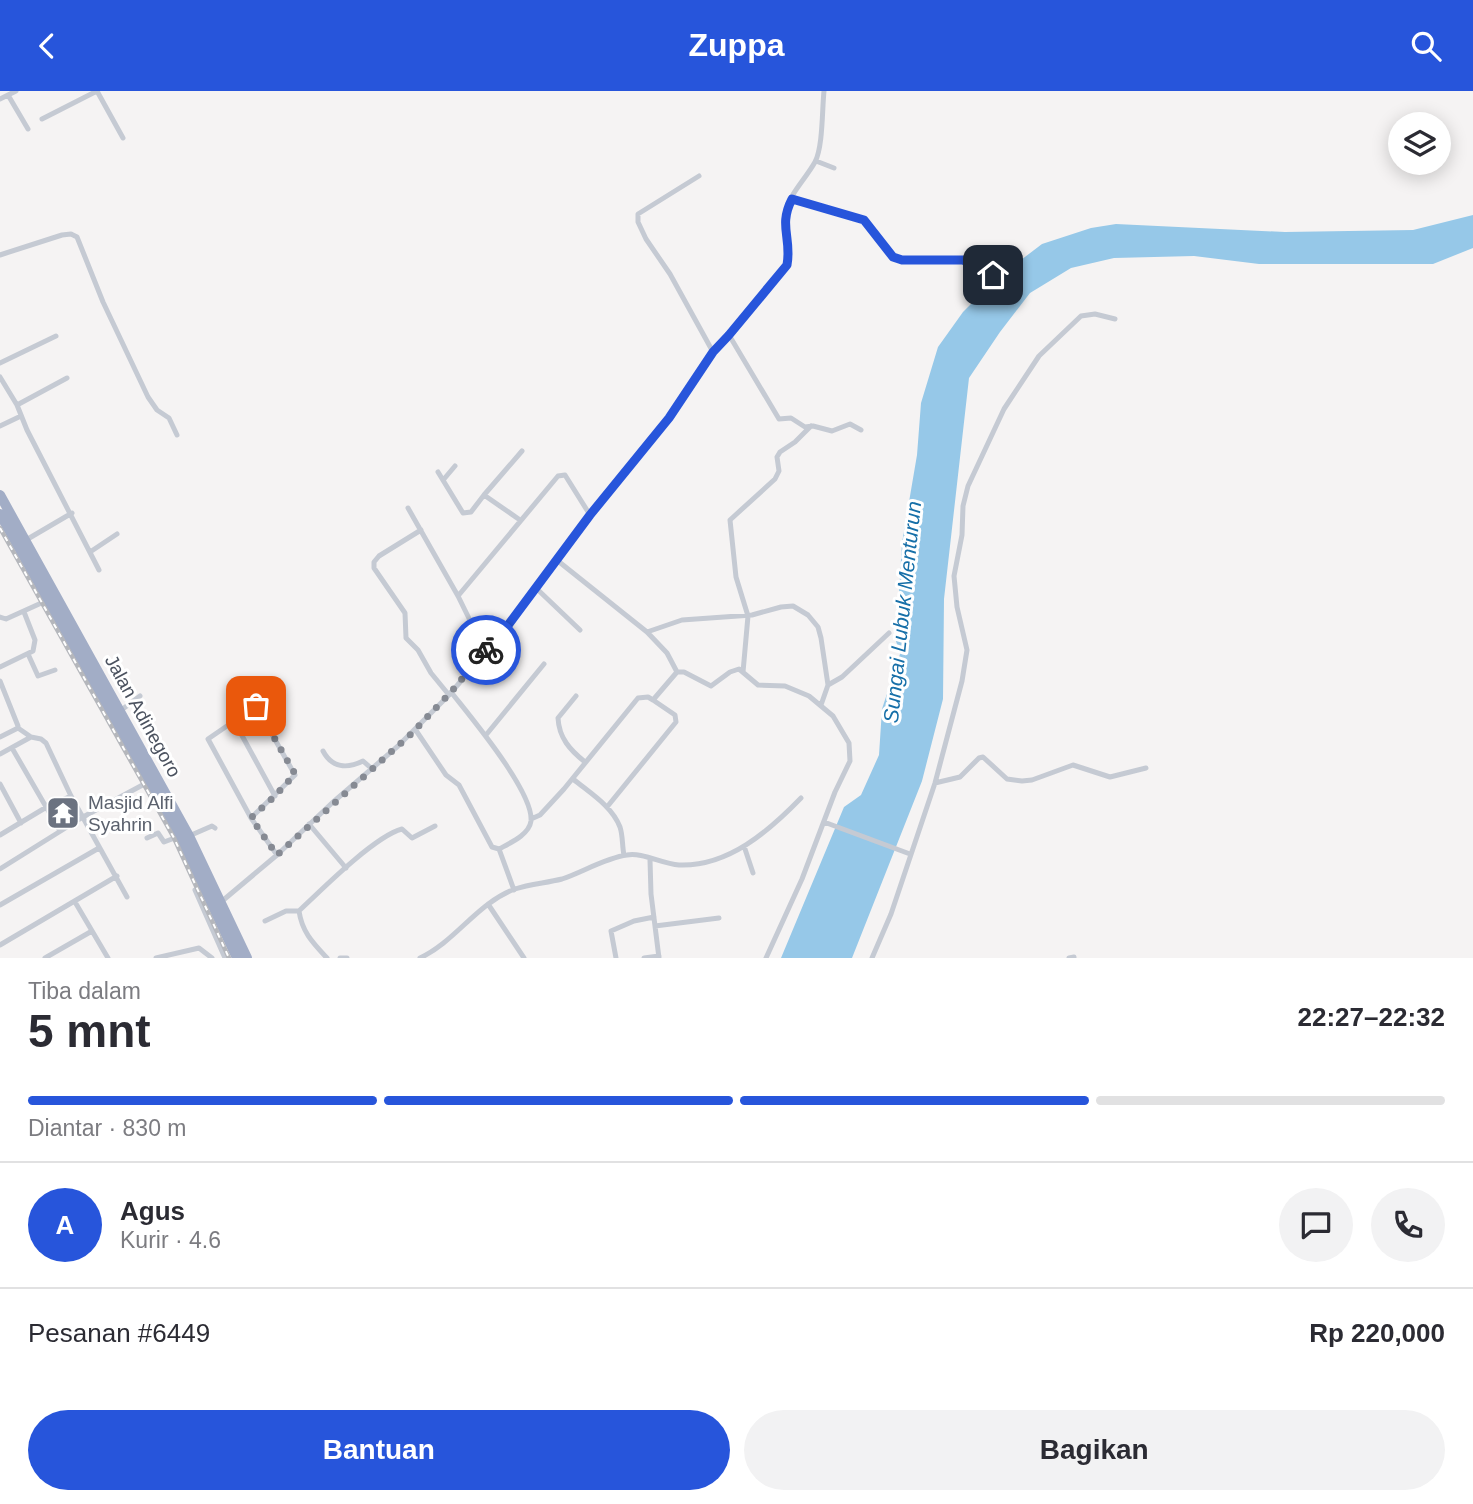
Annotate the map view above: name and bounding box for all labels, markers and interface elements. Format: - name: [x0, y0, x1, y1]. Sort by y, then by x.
- icon: back: [28, 27, 66, 65]
- text: Zuppa: [689, 27, 784, 63]
- icon: search: [1407, 27, 1445, 65]
- map controls: [1388, 112, 1451, 175]
- button: layers: [1388, 112, 1451, 175]
- pin: [963, 245, 1023, 305]
- icon: home: [974, 256, 1012, 294]
- water label: Sungai Lubuk Menturun: [879, 500, 925, 724]
- courier: [451, 615, 521, 685]
- icon: bike: [467, 631, 505, 669]
- street label: Jalan Adinegoro: [101, 651, 185, 781]
- pin: [226, 676, 286, 736]
- icon: bag: [237, 687, 275, 725]
- place label: Masjid Alfi Syahrin: [88, 792, 174, 835]
- temple icon: Masjid Alfi Syahrin: [44, 794, 82, 832]
- text: Tiba dalam: [28, 978, 141, 1004]
- text: 22:27–22:32: [1298, 1002, 1445, 1032]
- text: 5 mnt: [28, 1005, 151, 1057]
- text: Diantar · 830 m: [28, 1115, 187, 1141]
- button: chat: [1279, 1188, 1353, 1262]
- button: phone: [1371, 1188, 1445, 1262]
- text: Agus: [120, 1196, 185, 1226]
- text: A: [56, 1210, 74, 1240]
- text: Kurir · 4.6: [120, 1227, 221, 1253]
- text: Pesanan #6449: [28, 1318, 210, 1348]
- text: Rp 220,000: [1309, 1318, 1445, 1348]
- button: Bantuan: [28, 1410, 730, 1490]
- button: Bagikan: [744, 1410, 1445, 1490]

